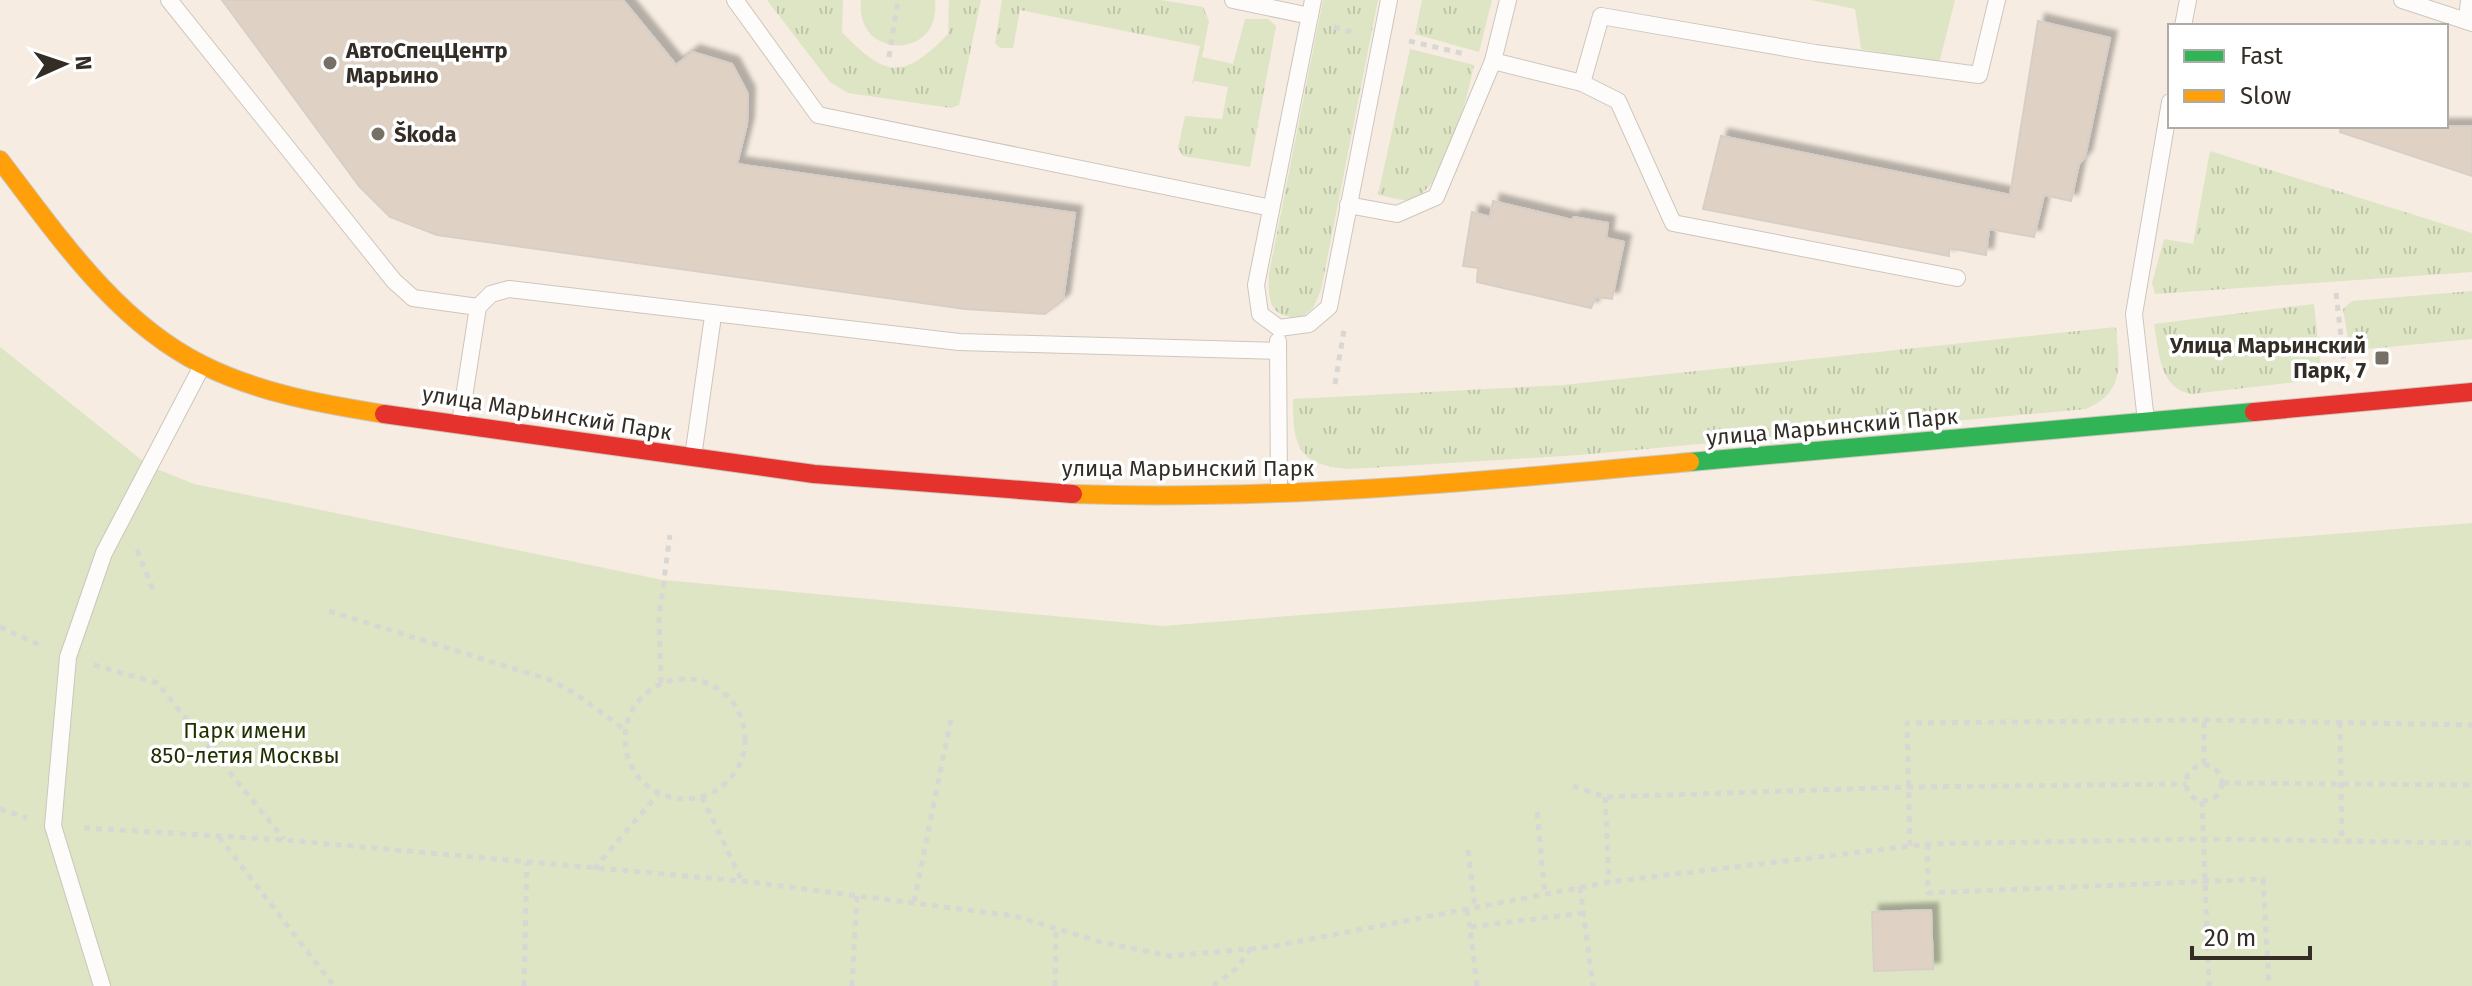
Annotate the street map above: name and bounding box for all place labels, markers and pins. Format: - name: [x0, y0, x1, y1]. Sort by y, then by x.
- place label: АвтоСпецЦентр Марьино: [345, 37, 508, 89]
- marker: АвтоСпецЦентр Марьино: [321, 54, 339, 72]
- place label: Škoda: [394, 120, 457, 148]
- marker: Škoda: [369, 125, 387, 143]
- place label: Улица Марьинский Парк, 7: [2169, 332, 2366, 384]
- marker: Улица Марьинский Парк, 7: [2373, 349, 2391, 367]

